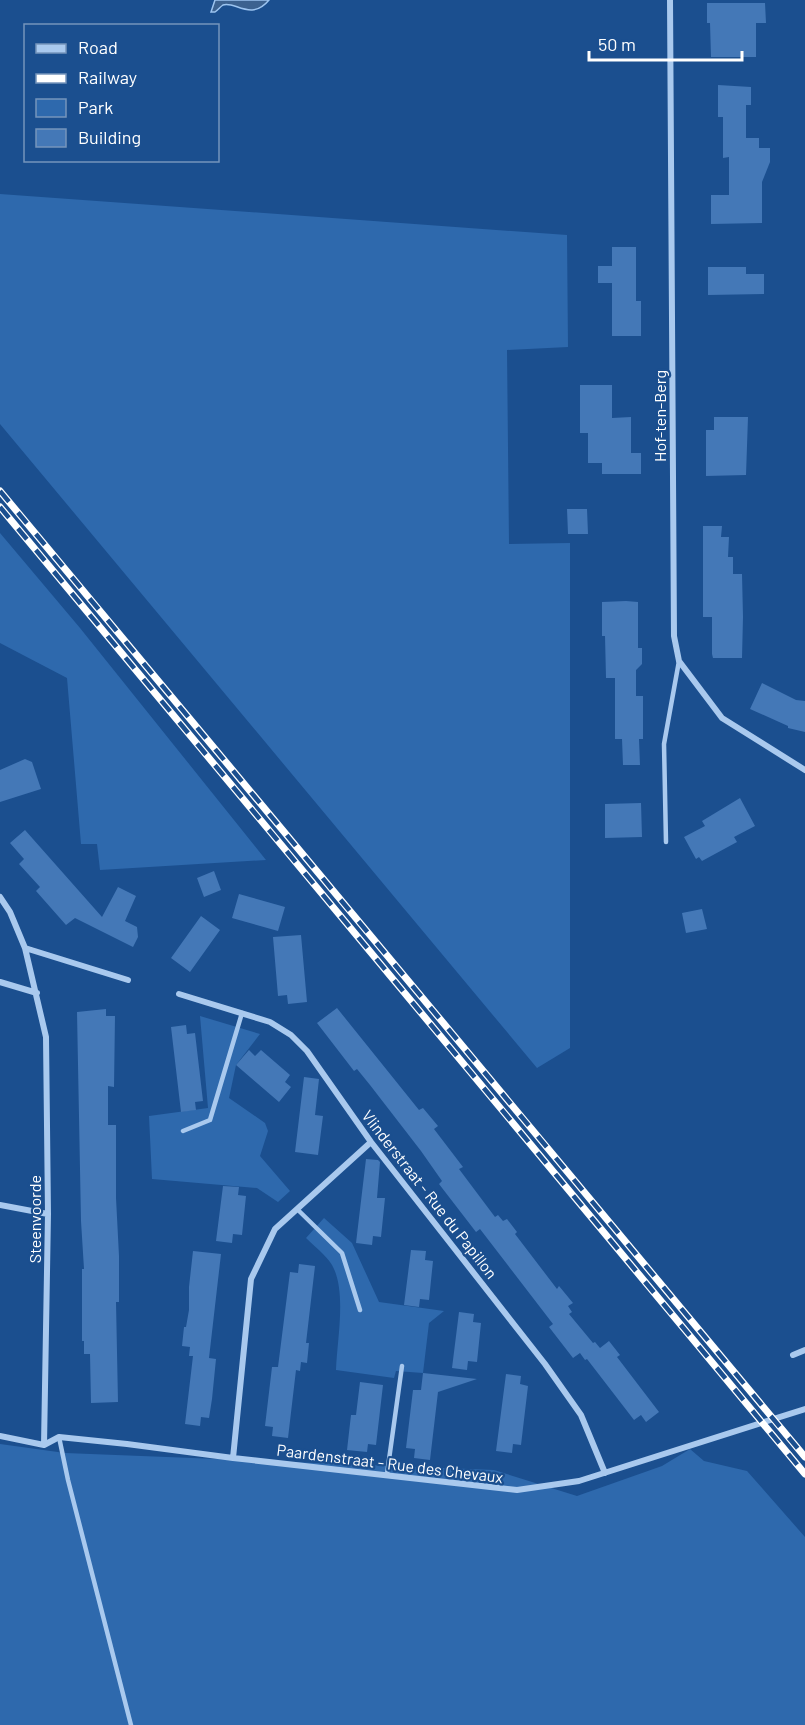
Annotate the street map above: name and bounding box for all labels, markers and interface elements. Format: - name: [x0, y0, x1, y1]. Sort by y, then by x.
- legend: [24, 24, 219, 162]
- scale bar: [589, 24, 742, 62]
- text: 50 m: [598, 33, 636, 55]
- text: Road: [78, 36, 118, 58]
- text: Railway: [78, 66, 137, 88]
- text: Park: [78, 96, 113, 118]
- text: Building: [78, 126, 141, 148]
- street label: Hof-ten-Berg: [650, 370, 669, 462]
- street label: Vlinderstraat - Rue du Papillon: [358, 1106, 502, 1282]
- street label: Steenvoorde: [25, 1175, 44, 1263]
- street label: Paardenstraat - Rue des Chevaux: [276, 1440, 505, 1486]

